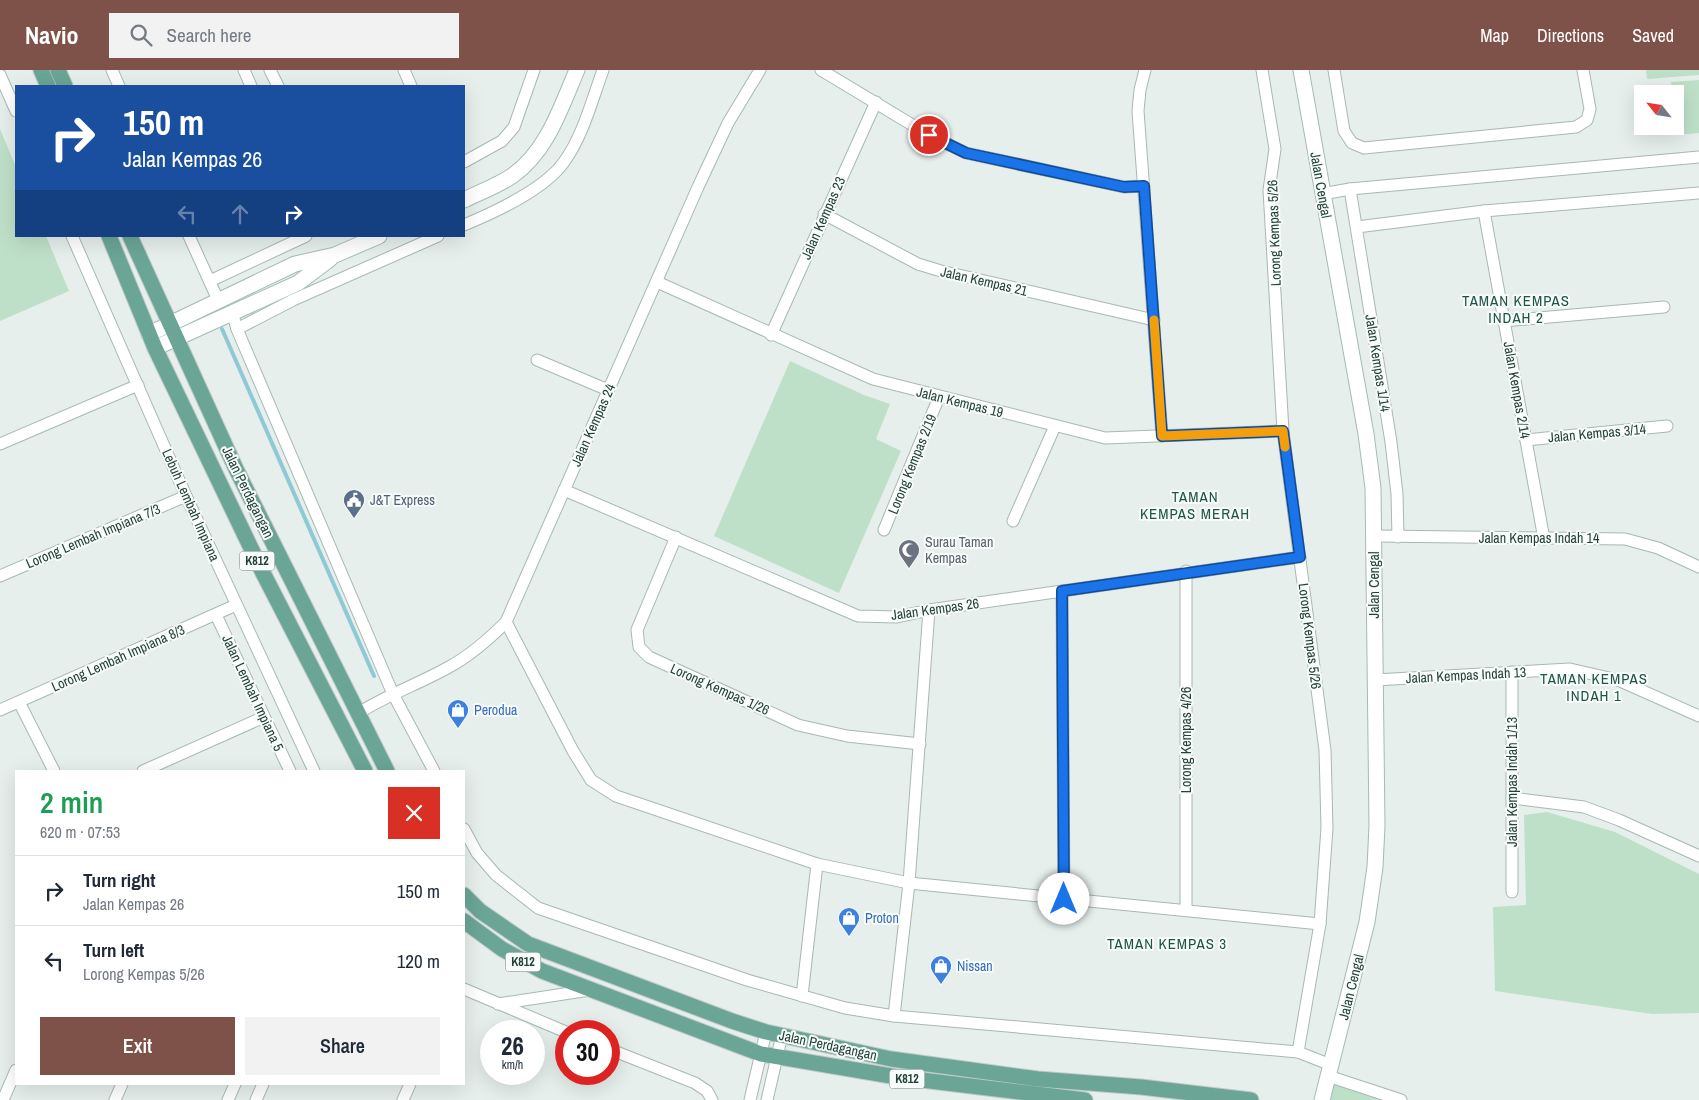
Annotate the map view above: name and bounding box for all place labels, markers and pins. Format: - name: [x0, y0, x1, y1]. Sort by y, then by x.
- pin: [908, 114, 950, 156]
- public building icon: J&T Express: [342, 488, 366, 519]
- place label: J&T Express: [370, 491, 435, 509]
- place label: Surau Taman Kempas: [925, 533, 993, 567]
- mosque icon: Surau Taman Kempas: [897, 538, 921, 569]
- shop icon: Perodua: [446, 698, 470, 729]
- place label: Perodua: [474, 701, 518, 719]
- shop icon: Proton: [837, 906, 861, 937]
- place label: Proton: [865, 909, 899, 927]
- shop icon: Nissan: [929, 954, 953, 985]
- place label: Nissan: [957, 957, 993, 975]

